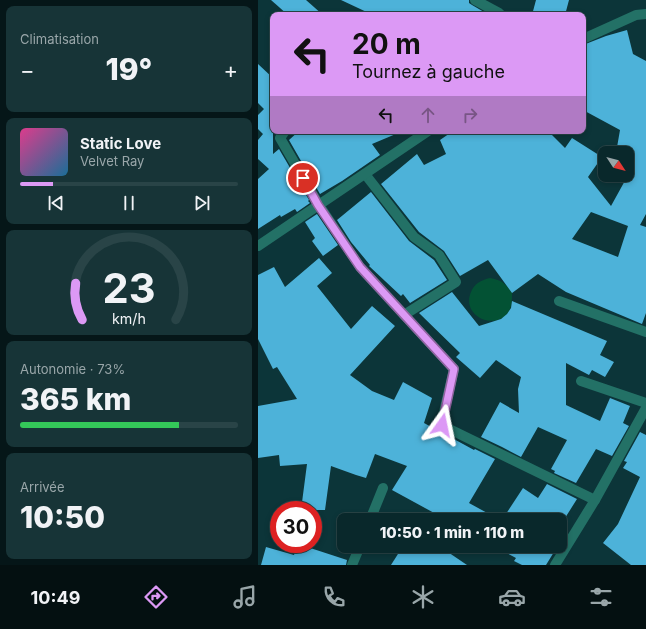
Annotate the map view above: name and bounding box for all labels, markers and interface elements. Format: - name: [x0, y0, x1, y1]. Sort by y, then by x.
- text: 20 m: [352, 27, 421, 61]
- icon: left: [286, 28, 338, 80]
- text: Climatisation: [20, 31, 99, 47]
- text: 19°: [106, 51, 152, 87]
- text: −: [20, 57, 35, 83]
- text: +: [223, 57, 238, 83]
- text: Tournez à gauche: [352, 61, 505, 82]
- icon: left: [375, 104, 397, 126]
- icon: ahead: [417, 104, 439, 126]
- icon: right: [459, 104, 481, 126]
- text: Static Love: [80, 134, 161, 153]
- north arrow: [598, 146, 634, 182]
- map controls: [598, 146, 634, 182]
- text: Velvet Ray: [80, 153, 144, 169]
- pin: [286, 161, 320, 195]
- icon: arrive: [292, 167, 314, 189]
- icon: previous: [45, 192, 67, 214]
- icon: pause: [118, 192, 140, 214]
- icon: next: [191, 192, 213, 214]
- text: 23: [102, 263, 156, 313]
- text: km/h: [112, 310, 146, 327]
- text: Autonomie · 73%: [20, 361, 125, 377]
- text: 365 km: [20, 381, 131, 417]
- position arrow: [421, 404, 463, 446]
- text: Arrivée: [20, 479, 65, 495]
- text: 10:50: [20, 499, 105, 535]
- speed limit sign: 30: [270, 501, 322, 553]
- text: 10:50 · 1 min · 110 m: [380, 523, 524, 542]
- icon: directions: [142, 583, 170, 611]
- icon: music: [231, 583, 259, 611]
- icon: phone: [320, 583, 348, 611]
- icon: climate: [409, 583, 437, 611]
- icon: car: [498, 583, 526, 611]
- icon: filters: [587, 583, 615, 611]
- text: 10:49: [31, 587, 80, 608]

